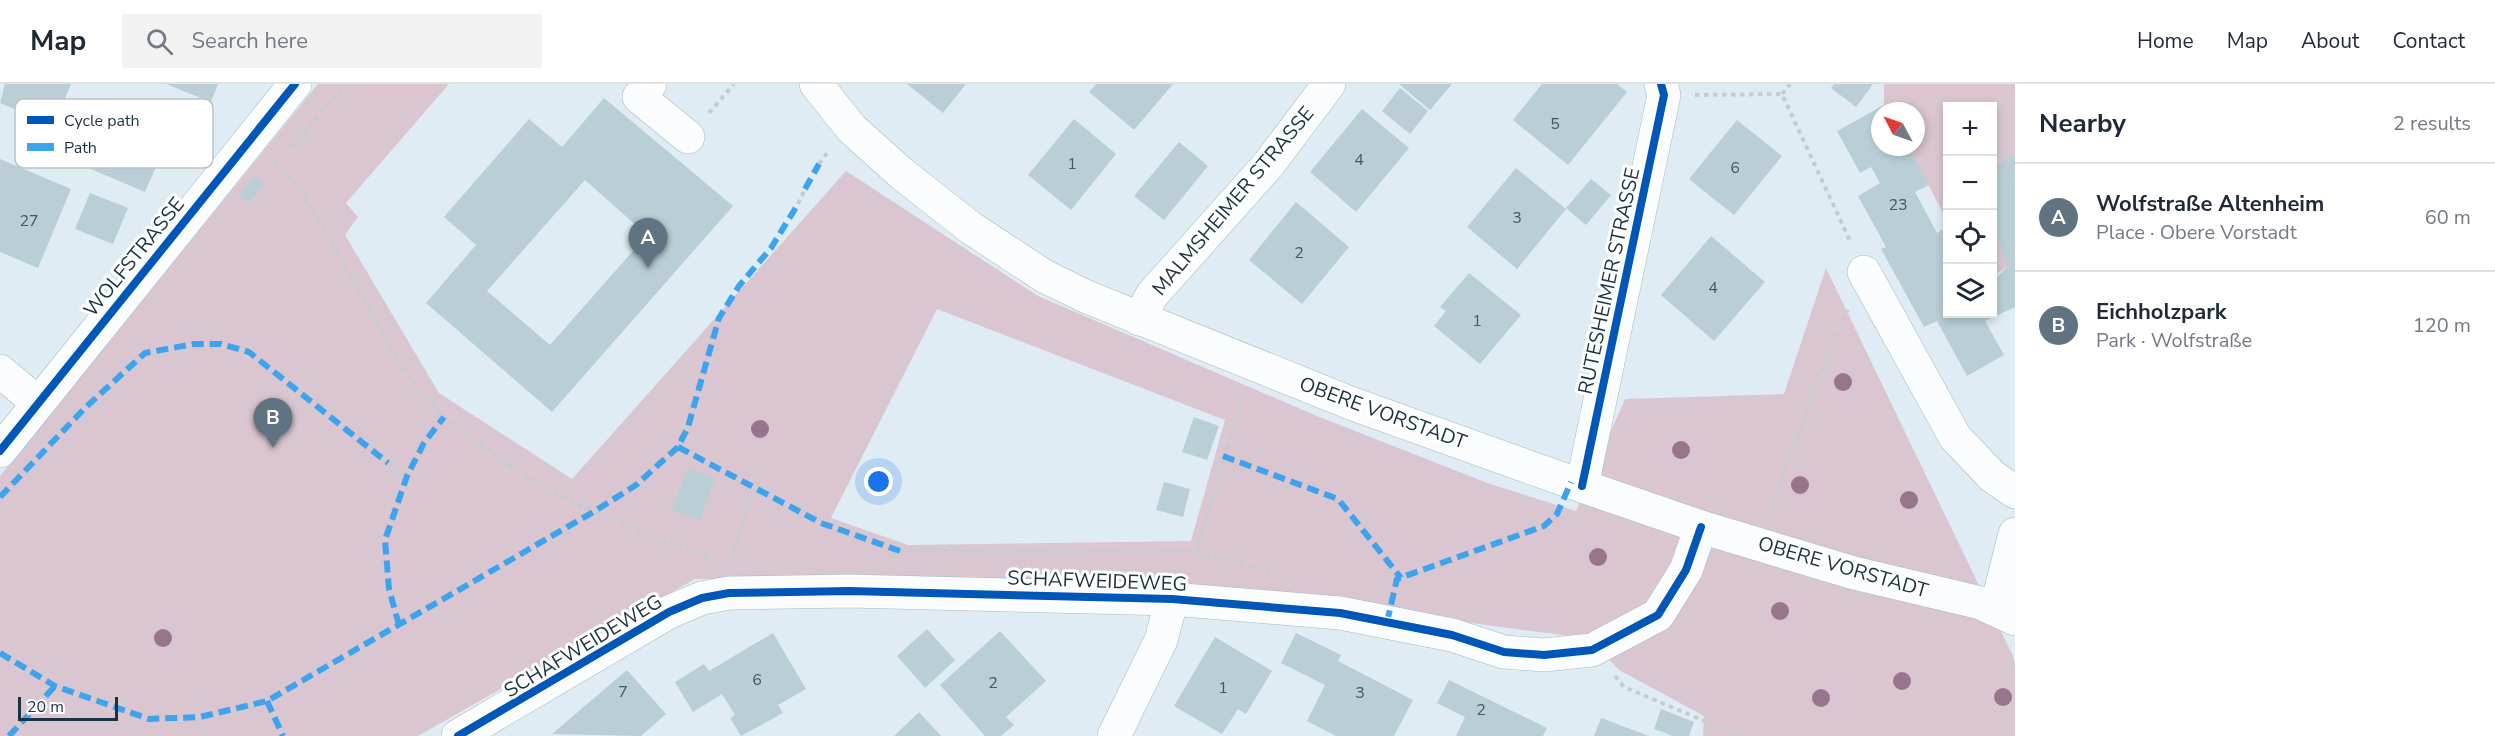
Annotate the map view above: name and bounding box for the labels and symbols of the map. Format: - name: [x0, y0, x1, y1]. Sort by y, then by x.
- legend: [15, 99, 213, 168]
- street label: MALMSHEIMER STRASSE: [1146, 101, 1320, 301]
- north arrow: [1871, 102, 1925, 156]
- text: Cycle path: [64, 110, 140, 132]
- house number: 5: [1550, 113, 1560, 135]
- text: Path: [64, 137, 97, 159]
- house number: 4: [1354, 149, 1364, 171]
- house number: 1: [1067, 153, 1077, 175]
- house number: 6: [1730, 157, 1740, 179]
- street label: RUTESHEIMER STRASSE: [1572, 165, 1646, 397]
- street label: WOLFSTRASSE: [77, 192, 191, 322]
- house number: 23: [1888, 194, 1908, 216]
- house number: 3: [1512, 207, 1522, 229]
- house number: 27: [19, 210, 39, 232]
- pin: A: [628, 218, 668, 268]
- house number: 2: [1294, 242, 1304, 264]
- house number: 4: [1708, 277, 1718, 299]
- house number: 1: [1472, 310, 1482, 332]
- street label: OBERE VORSTADT: [1296, 370, 1470, 456]
- pin: B: [254, 398, 292, 448]
- your location: [864, 467, 893, 496]
- street label: OBERE VORSTADT: [1755, 530, 1931, 604]
- street label: SCHAFWEIDEWEG: [1007, 564, 1187, 598]
- street label: SCHAFWEIDEWEG: [499, 588, 667, 704]
- house number: 6: [752, 669, 762, 691]
- house number: 2: [988, 672, 998, 694]
- house number: 1: [1218, 677, 1228, 699]
- house number: 7: [618, 681, 628, 703]
- house number: 3: [1355, 682, 1365, 704]
- scale bar: [18, 694, 118, 722]
- house number: 2: [1476, 699, 1486, 721]

